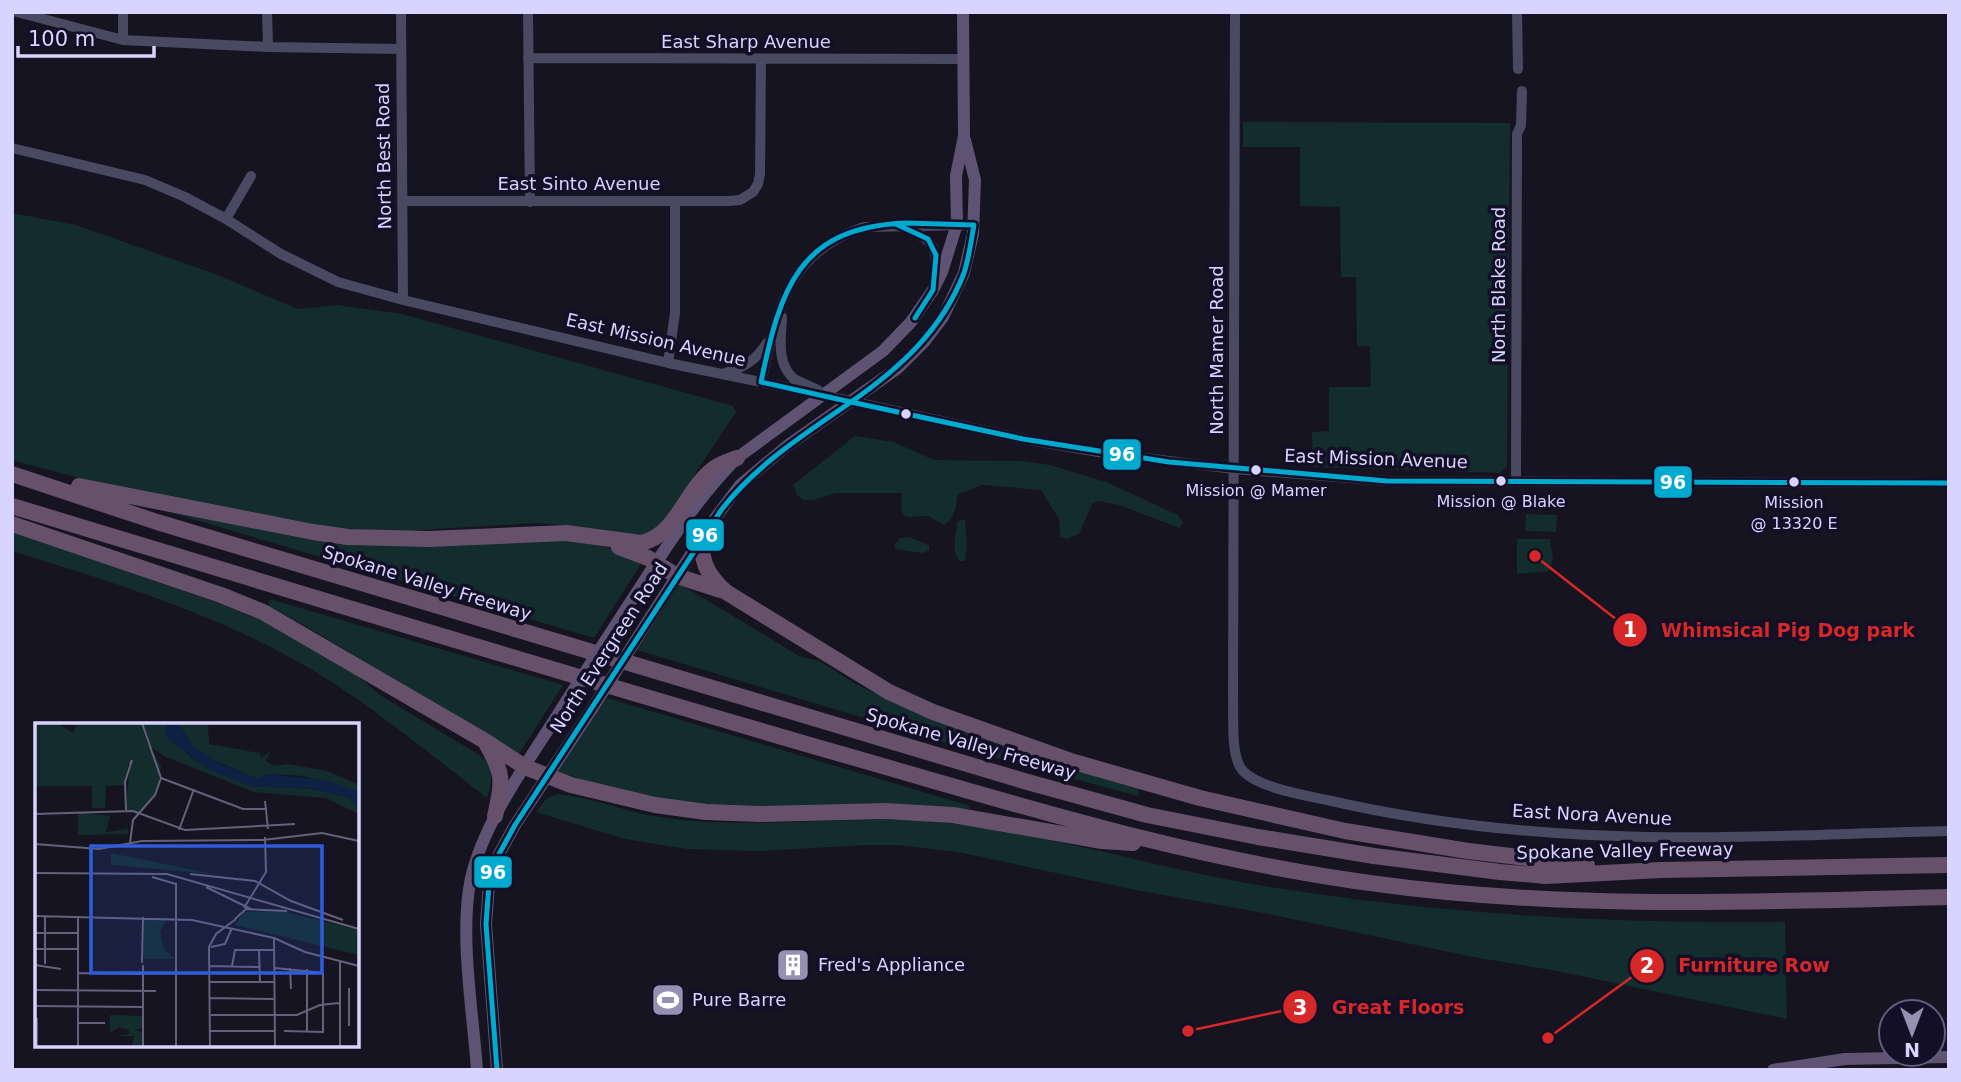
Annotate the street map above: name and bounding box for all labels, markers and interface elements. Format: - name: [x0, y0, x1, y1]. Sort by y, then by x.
- scale bar: [18, 14, 154, 58]
- text: 100 m: [28, 27, 95, 51]
- street label: East Sharp Avenue: [661, 31, 831, 52]
- street label: North Best Road: [372, 82, 395, 230]
- street label: East Sinto Avenue: [497, 173, 661, 194]
- street label: North Blake Road: [1488, 207, 1509, 363]
- street label: North Mamer Road: [1206, 265, 1227, 435]
- street label: East Mission Avenue: [564, 309, 748, 370]
- unlabelled marker: [899, 407, 913, 421]
- line badge: 96: [1102, 438, 1142, 471]
- text: 96: [1109, 443, 1135, 465]
- street label: East Mission Avenue: [1284, 445, 1468, 472]
- marker: Mission @ Mamer: [1249, 463, 1263, 477]
- line badge: 96: [1653, 465, 1693, 499]
- text: 96: [1660, 471, 1686, 493]
- marker: Mission @ Blake: [1494, 474, 1508, 488]
- marker: Mission @ 13320 E: [1787, 475, 1801, 489]
- place label: Mission @ Mamer: [1185, 481, 1327, 500]
- place label: Mission @ Blake: [1436, 492, 1566, 511]
- place label: Mission @ 13320 E: [1750, 493, 1838, 533]
- line badge: 96: [685, 518, 725, 552]
- text: 96: [692, 524, 718, 546]
- street label: Spokane Valley Freeway: [320, 541, 534, 624]
- street label: North Evergreen Road: [546, 559, 672, 737]
- callout: Whimsical Pig Dog park: [1612, 610, 1929, 650]
- text: 1: [1623, 618, 1637, 642]
- text: Whimsical Pig Dog park: [1661, 619, 1915, 641]
- street label: Spokane Valley Freeway: [864, 703, 1079, 784]
- inset map: [35, 723, 359, 1047]
- street label: East Nora Avenue: [1512, 800, 1673, 829]
- street label: Spokane Valley Freeway: [1516, 838, 1734, 863]
- line badge: 96: [473, 855, 513, 889]
- text: 96: [480, 861, 506, 883]
- building icon: Fred's Appliance: [774, 946, 812, 984]
- callout: Furniture Row: [1630, 946, 1844, 986]
- place label: Fred's Appliance: [818, 954, 965, 975]
- text: 2: [1640, 954, 1654, 978]
- text: Furniture Row: [1678, 954, 1830, 976]
- sports icon: Pure Barre: [649, 981, 687, 1019]
- callout: Great Floors: [1283, 987, 1478, 1027]
- place label: Pure Barre: [692, 989, 786, 1010]
- text: 3: [1293, 996, 1307, 1020]
- text: Great Floors: [1332, 996, 1464, 1018]
- north arrow: [1877, 998, 1947, 1068]
- text: N: [1904, 1039, 1920, 1061]

